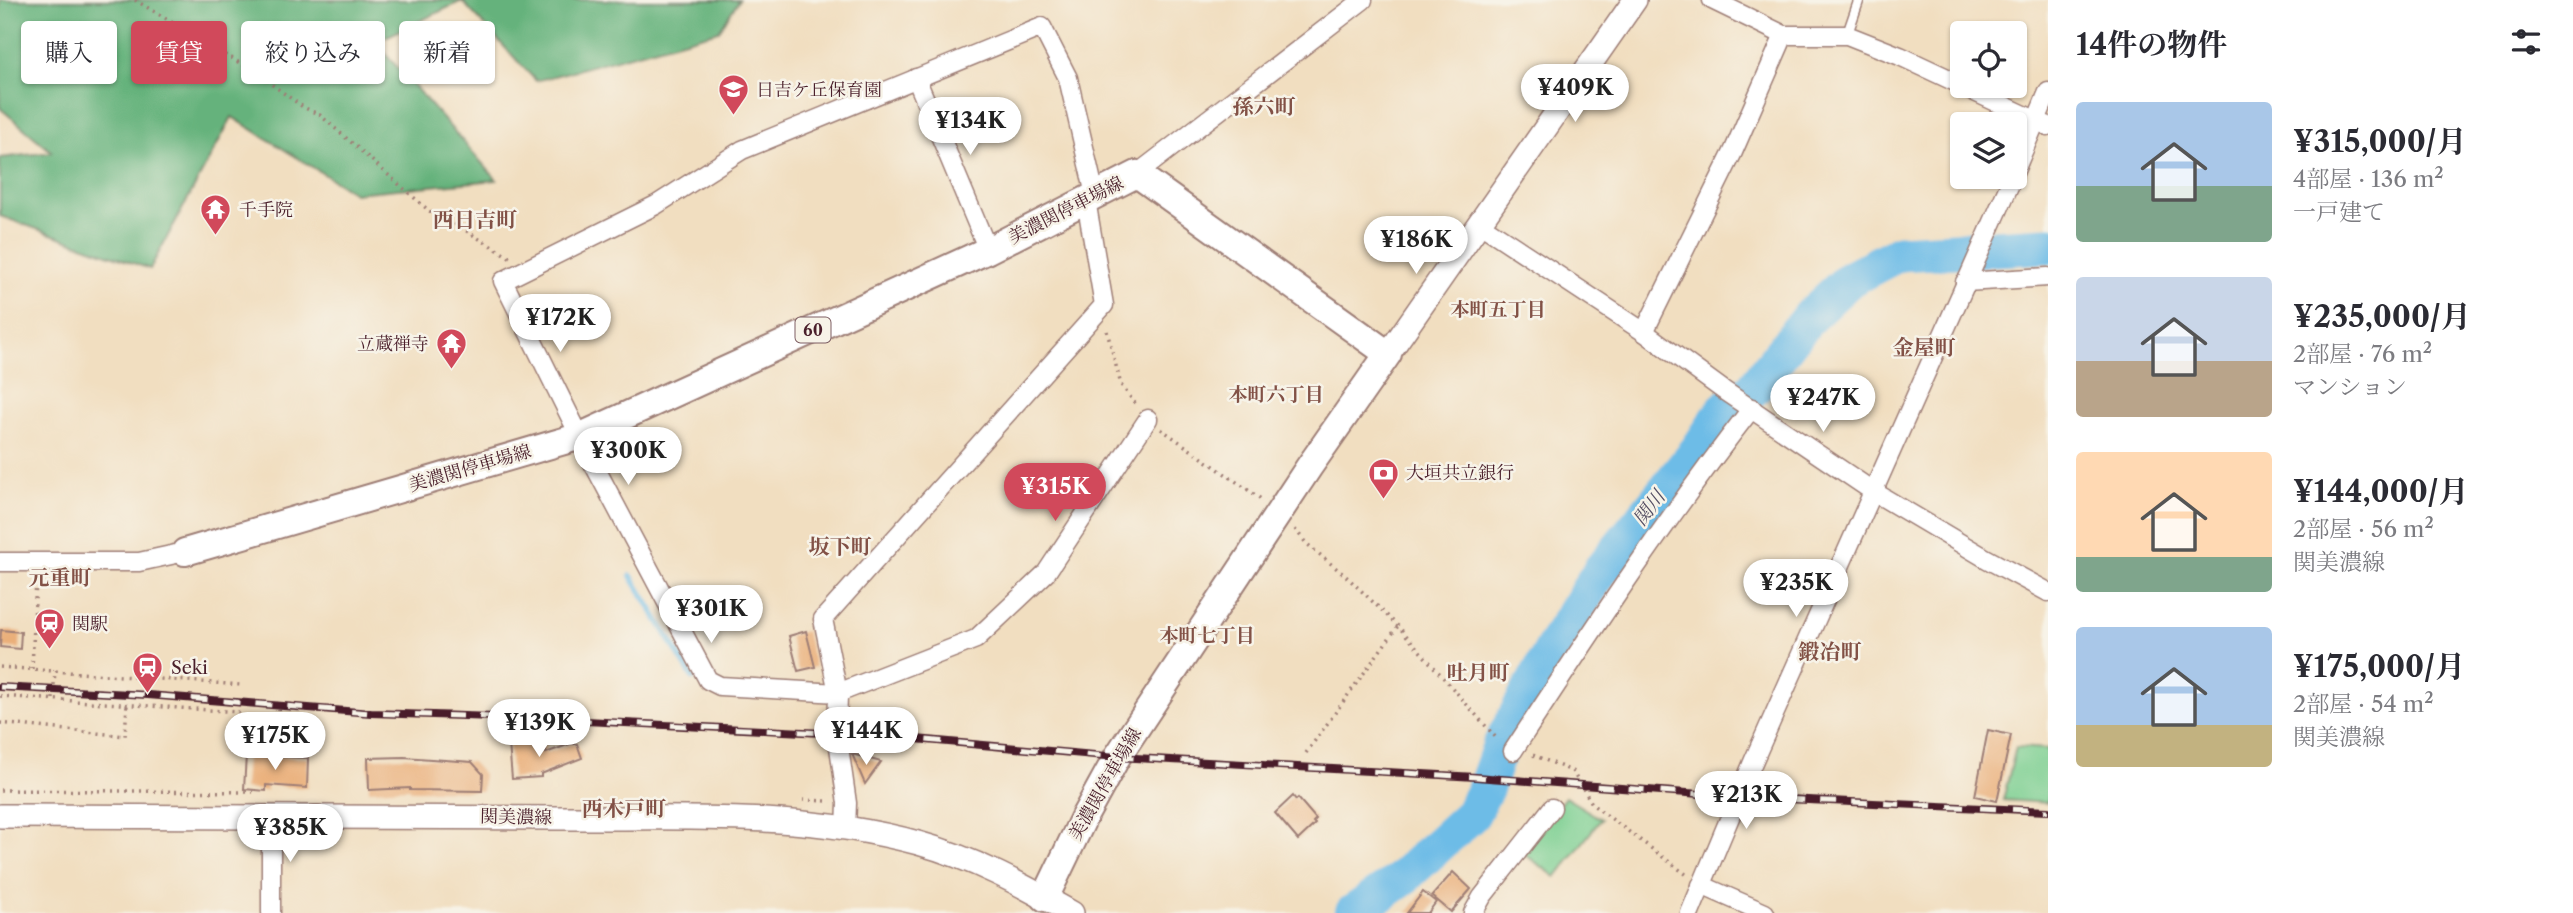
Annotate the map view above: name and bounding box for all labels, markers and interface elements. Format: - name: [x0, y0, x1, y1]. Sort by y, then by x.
- chip: 購入: [21, 21, 117, 84]
- chip: 賃貸: [131, 21, 227, 84]
- chip: 絞り込み: [241, 21, 385, 84]
- chip: 新着: [399, 21, 495, 84]
- map controls: [1950, 21, 2027, 189]
- button: locate: [1950, 21, 2027, 98]
- icon: filters: [2507, 23, 2545, 61]
- text: 14件の物件: [2076, 26, 2227, 63]
- pin: ¥409K: [1526, 64, 1624, 124]
- school or university icon: 日吉ケ丘保育園: [716, 73, 750, 117]
- text: ¥409K: [1537, 73, 1613, 101]
- place label: 日吉ケ丘保育園: [756, 79, 882, 101]
- district label: 孫六町: [1233, 94, 1296, 119]
- pin: ¥134K: [921, 97, 1019, 157]
- text: ¥134K: [934, 106, 1006, 134]
- button: layers: [1950, 112, 2027, 189]
- text: ¥315,000/月: [2293, 123, 2467, 160]
- icon: home: [2132, 130, 2216, 214]
- text: 4部屋 · 136 m²: [2293, 165, 2444, 193]
- street label: 美濃関停車場線: [1005, 172, 1127, 248]
- temple icon: 千手院: [199, 193, 233, 237]
- text: 一戸建て: [2293, 198, 2385, 226]
- place label: 千手院: [239, 199, 293, 221]
- district label: 西日吉町: [433, 207, 517, 232]
- pin: ¥186K: [1367, 216, 1465, 276]
- text: ¥186K: [1380, 225, 1452, 253]
- pin: ¥172K: [511, 294, 609, 354]
- district label: 本町五丁目: [1450, 298, 1546, 321]
- text: ¥235,000/月: [2293, 298, 2471, 335]
- text: ¥172K: [525, 303, 595, 331]
- icon: home: [2132, 305, 2216, 389]
- road number: 60: [796, 318, 830, 342]
- temple icon: 立蔵禅寺: [435, 327, 469, 371]
- place label: 立蔵禅寺: [357, 333, 429, 355]
- district label: 金屋町: [1893, 335, 1956, 360]
- text: 2部屋 · 76 m²: [2293, 340, 2432, 368]
- text: マンション: [2293, 373, 2407, 401]
- pin: ¥247K: [1774, 374, 1872, 434]
- district label: 本町六丁目: [1228, 383, 1324, 406]
- text: ¥247K: [1786, 383, 1860, 411]
- pin: ¥300K: [579, 428, 677, 487]
- text: ¥300K: [590, 436, 666, 464]
- street label: 美濃関停車場線: [406, 440, 534, 496]
- bank icon: 大垣共立銀行: [1366, 456, 1400, 500]
- place label: 大垣共立銀行: [1406, 462, 1514, 484]
- pin: ¥315K: [1006, 463, 1104, 523]
- text: ¥315K: [1020, 472, 1090, 500]
- text: ¥144,000/月: [2293, 473, 2469, 510]
- icon: home: [2132, 480, 2216, 564]
- water label: 関川: [1628, 484, 1671, 530]
- text: 2部屋 · 56 m²: [2293, 515, 2434, 543]
- district label: 坂下町: [809, 534, 872, 559]
- text: 関美濃線: [2293, 548, 2385, 576]
- pin: ¥235K: [1747, 560, 1845, 619]
- district label: 元重町: [29, 565, 92, 590]
- text: ¥235K: [1759, 568, 1833, 596]
- pin: ¥301K: [662, 586, 760, 645]
- text: ¥301K: [675, 594, 747, 622]
- station icon: 関駅: [32, 607, 66, 651]
- place label: 関駅: [72, 613, 108, 635]
- district label: 本町七丁目: [1159, 624, 1255, 647]
- district label: 鍛冶町: [1799, 639, 1862, 664]
- text: ¥175,000/月: [2293, 648, 2465, 685]
- station icon: Seki: [131, 651, 165, 695]
- icon: home: [2132, 655, 2216, 739]
- place label: Seki: [171, 657, 208, 679]
- district label: 吐月町: [1447, 660, 1510, 685]
- text: 2部屋 · 54 m²: [2293, 690, 2434, 718]
- pin: ¥139K: [490, 700, 588, 759]
- text: ¥139K: [503, 708, 575, 736]
- pin: ¥144K: [817, 708, 915, 767]
- pin: ¥175K: [226, 712, 324, 772]
- text: ¥144K: [830, 716, 902, 744]
- text: ¥175K: [241, 721, 309, 749]
- text: 関美濃線: [2293, 723, 2385, 751]
- street label: 美濃関停車場線: [1064, 724, 1146, 844]
- pin: ¥213K: [1697, 772, 1795, 831]
- text: ¥213K: [1710, 780, 1782, 808]
- district label: 西木戸町: [582, 796, 666, 821]
- pin: ¥385K: [241, 804, 339, 864]
- street label: 関美濃線: [480, 805, 552, 829]
- text: ¥385K: [253, 813, 327, 841]

